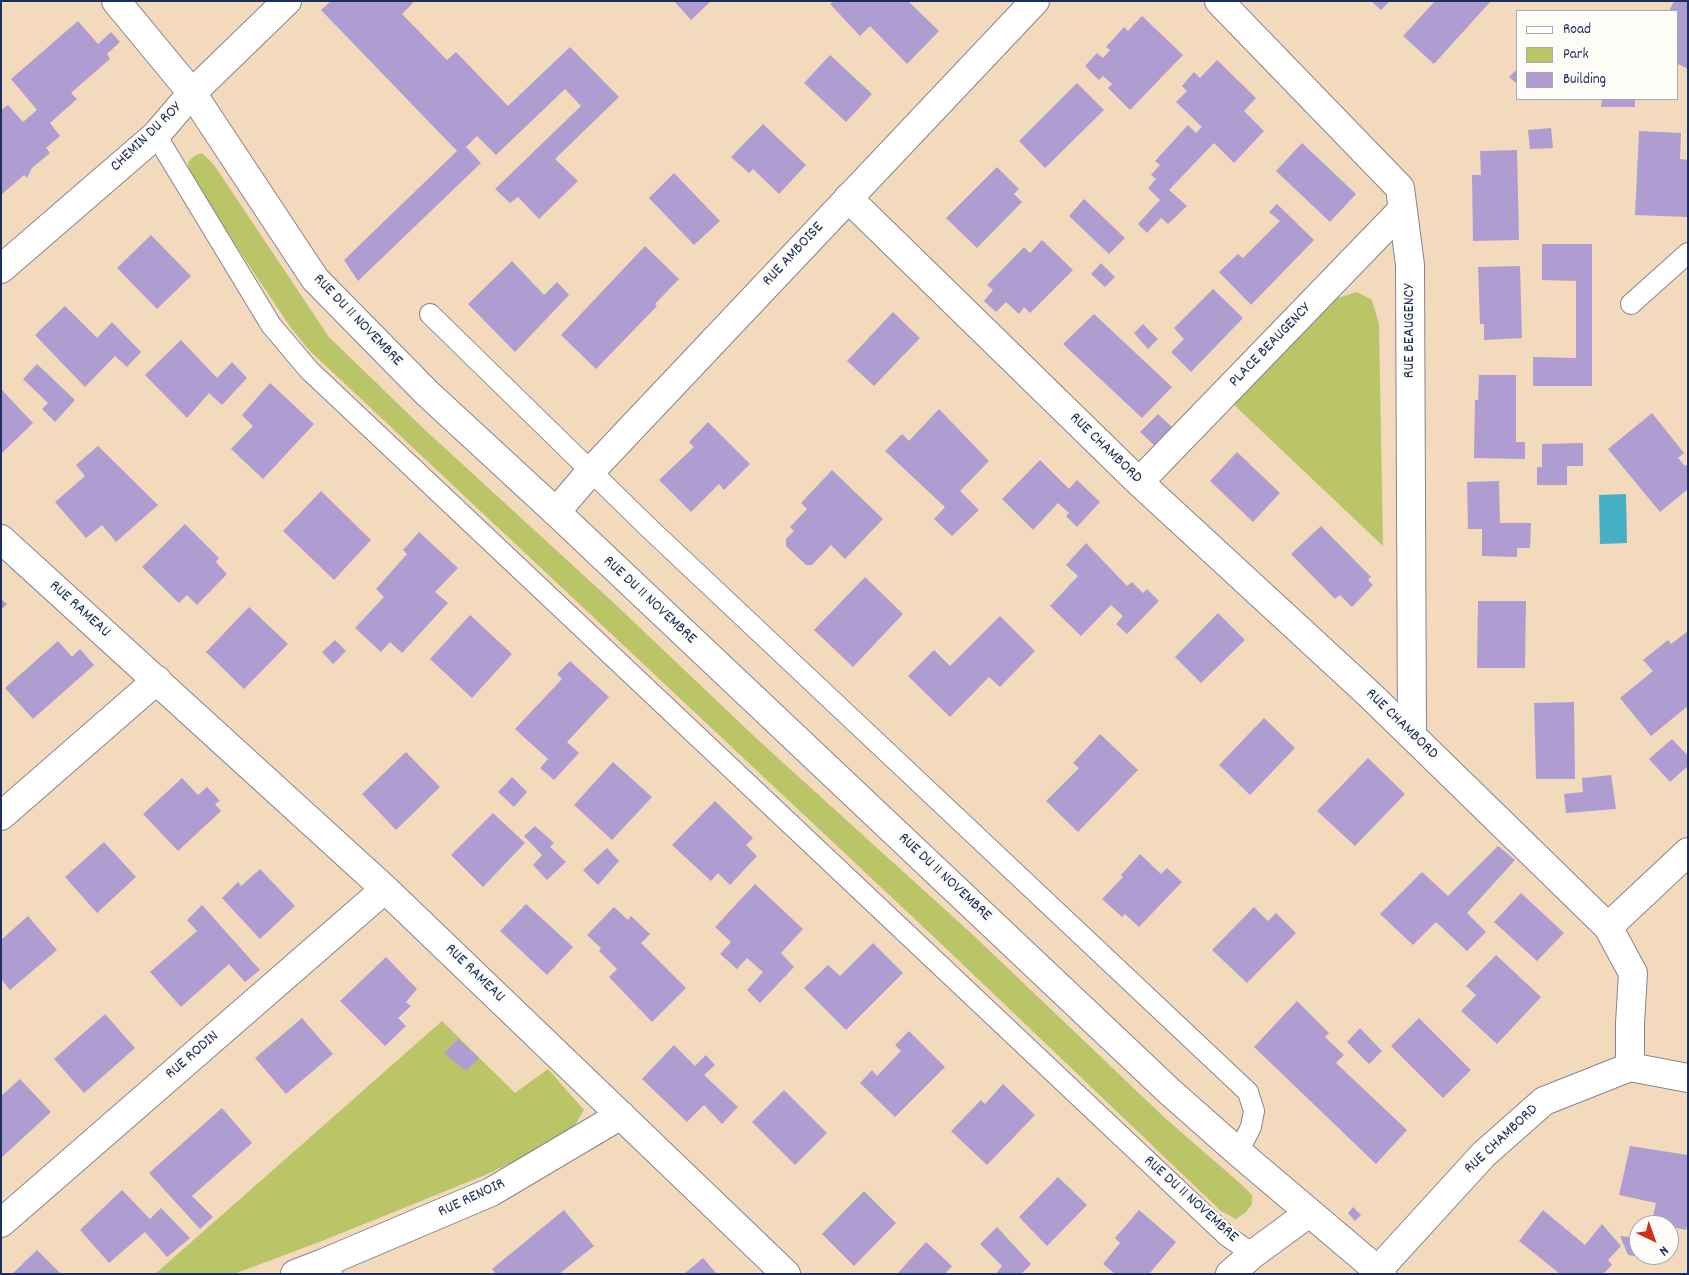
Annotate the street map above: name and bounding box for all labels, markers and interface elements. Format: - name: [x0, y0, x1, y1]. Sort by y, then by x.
- legend: [1516, 10, 1679, 100]
- text: Road: [1563, 19, 1591, 41]
- text: Park: [1563, 44, 1589, 66]
- text: Building: [1563, 69, 1606, 91]
- street label: CHEMIN DU ROY: [107, 99, 187, 177]
- street label: RUE AMBOISE: [759, 219, 829, 291]
- street label: RUE DU 11 NOVEMBRE: [308, 271, 406, 371]
- street label: RUE BEAUGENCY: [1401, 284, 1421, 378]
- street label: PLACE BEAUGENCY: [1226, 300, 1316, 392]
- street label: RUE CHAMBORD: [1065, 410, 1145, 488]
- street label: RUE DU 11 NOVEMBRE: [598, 553, 700, 649]
- street label: RUE RAMEAU: [44, 577, 114, 643]
- street label: RUE CHAMBORD: [1361, 686, 1441, 764]
- street label: RUE DU 11 NOVEMBRE: [893, 830, 995, 926]
- street label: RUE RAMEAU: [440, 941, 508, 1007]
- street label: RUE RODIN: [162, 1028, 224, 1084]
- street label: RUE CHAMBORD: [1461, 1101, 1543, 1179]
- street label: RUE DU 11 NOVEMBRE: [1139, 1152, 1241, 1248]
- street label: RUE RENOIR: [436, 1175, 508, 1223]
- north arrow: [1629, 1215, 1679, 1265]
- text: N: [1654, 1241, 1673, 1260]

